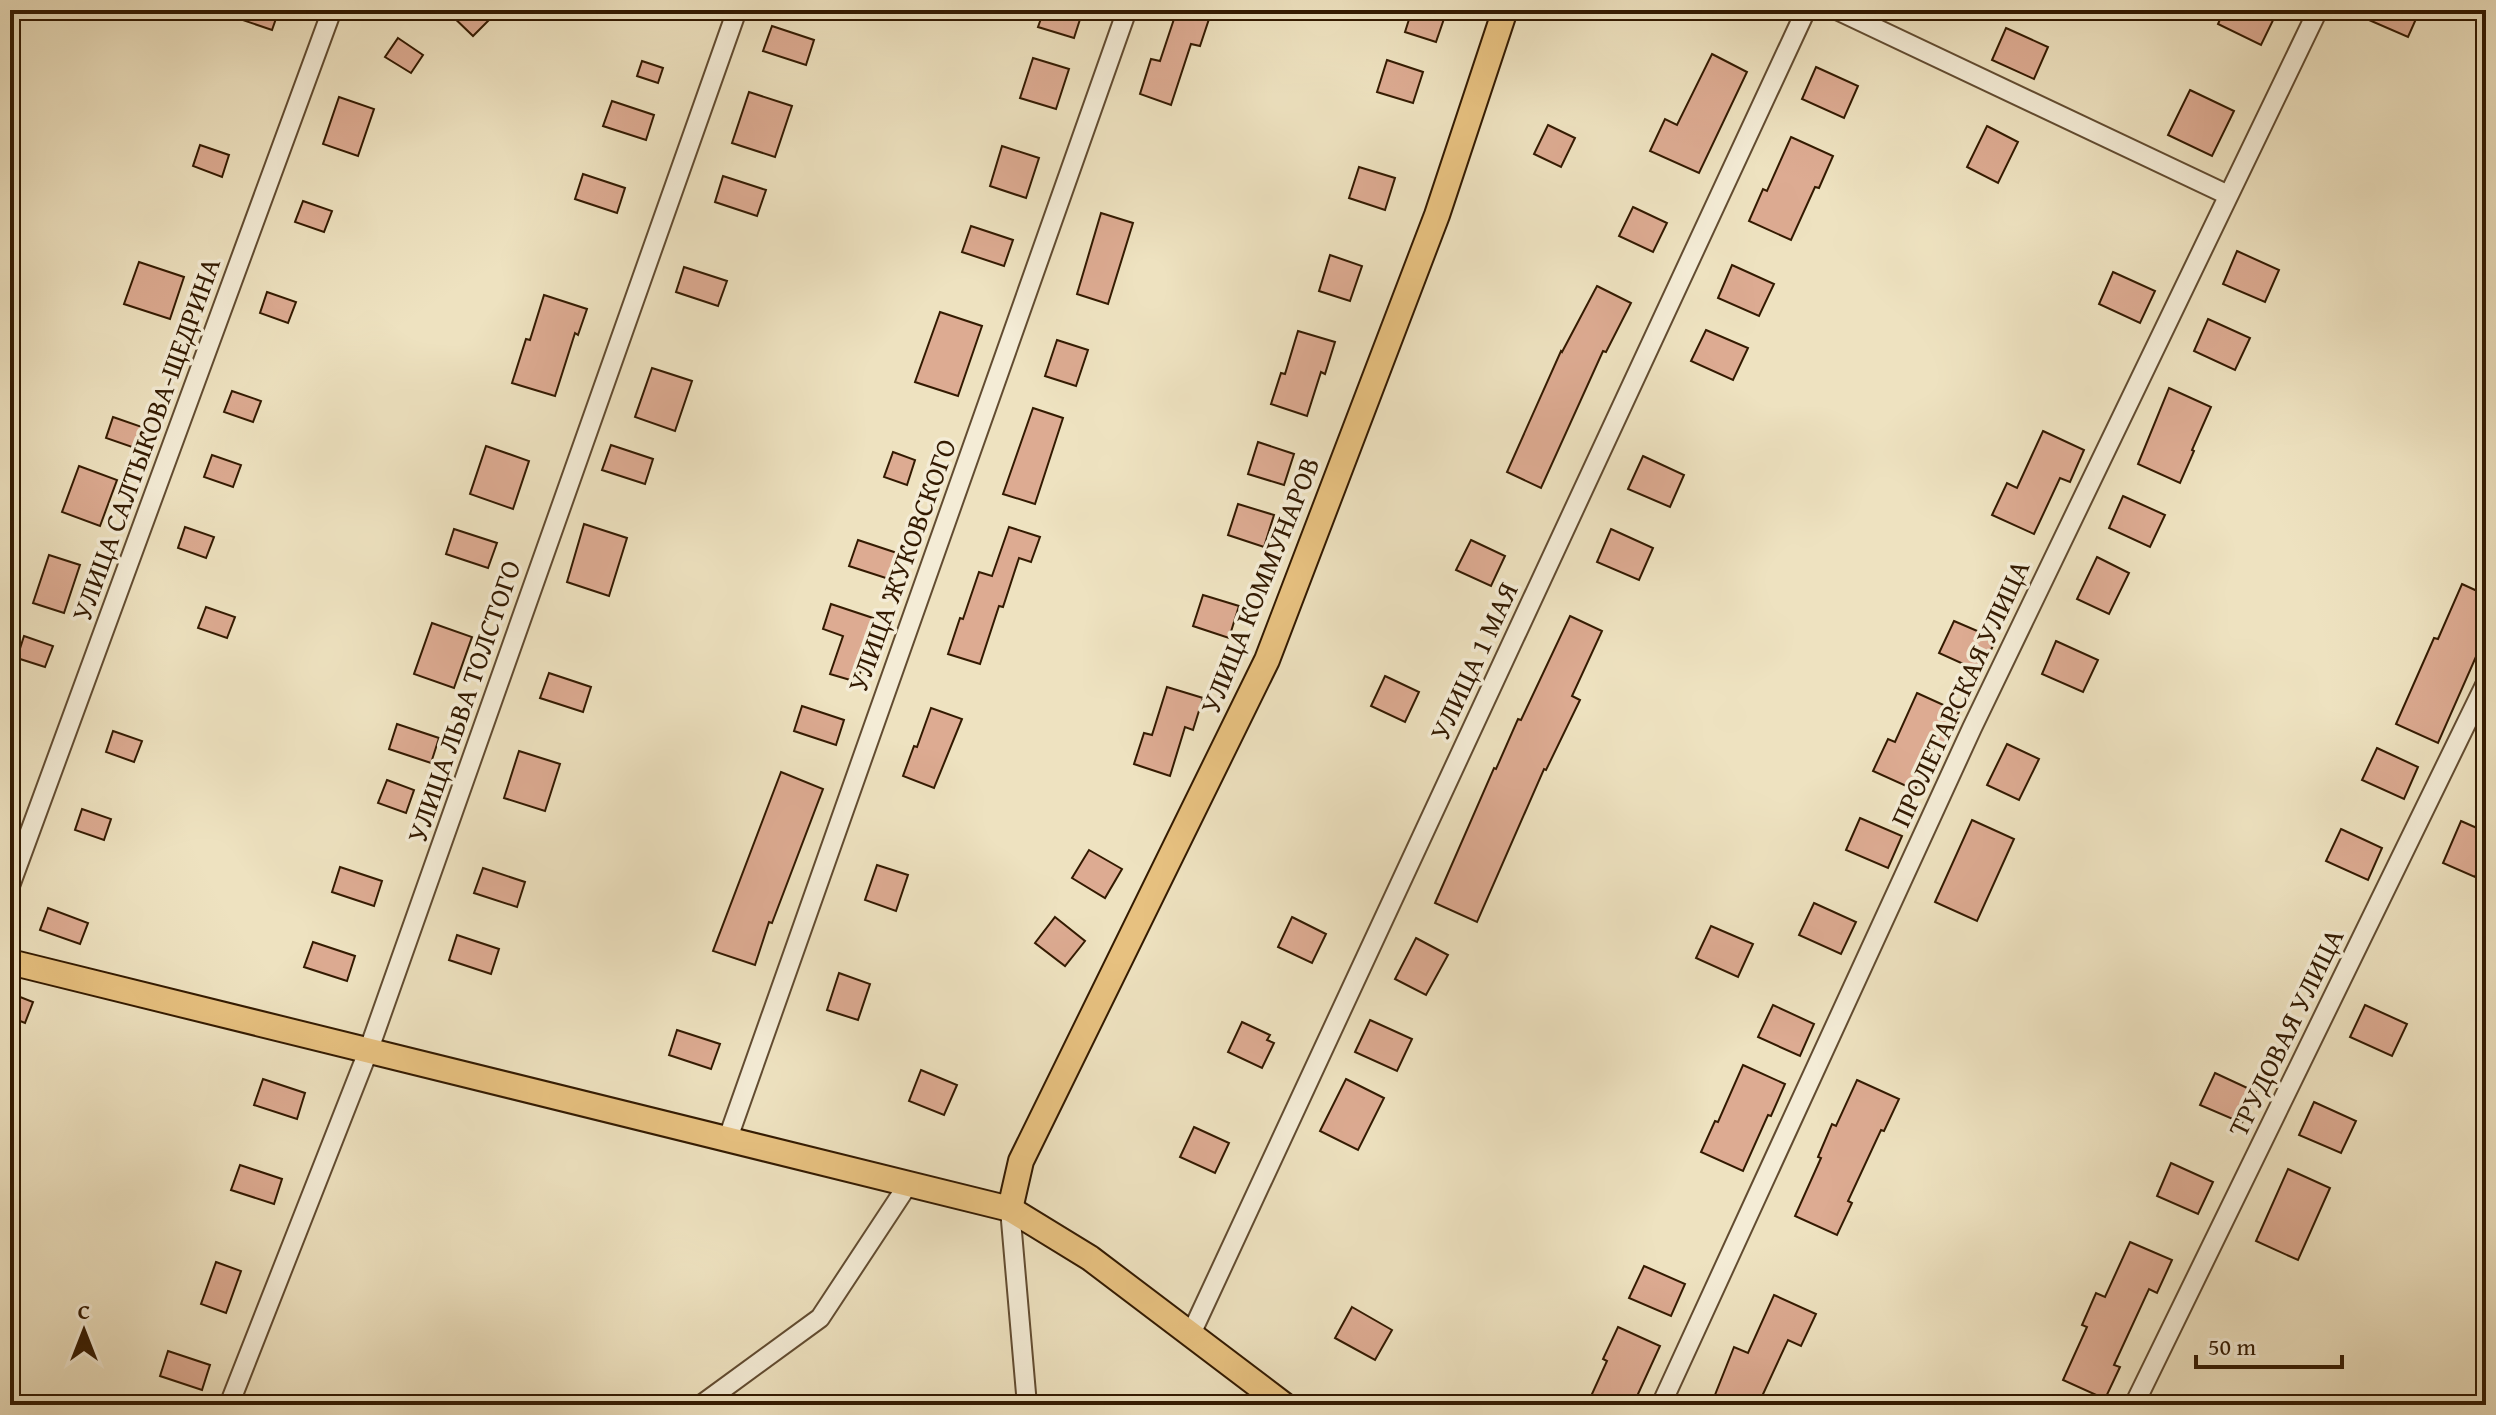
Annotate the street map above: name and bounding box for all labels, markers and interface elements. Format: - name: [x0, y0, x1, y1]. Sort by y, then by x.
- street label: УЛИЦА САЛТЫКОВА-ЩЕДРИНА: [60, 252, 230, 626]
- street label: УЛИЦА ЖУКОВСКОГО: [836, 433, 966, 697]
- street label: УЛИЦА КОММУНАРОВ: [1189, 450, 1329, 720]
- street label: ПРОЛЕТАРСКАЯ УЛИЦА: [1879, 553, 2039, 833]
- street label: УЛИЦА ЛЬВА ТОЛСТОГО: [395, 554, 531, 848]
- street label: УЛИЦА 1 МАЯ: [1419, 575, 1527, 747]
- street label: ТРУДОВАЯ УЛИЦА: [2217, 921, 2353, 1143]
- north arrow: [44, 1291, 124, 1371]
- text: С: [78, 1295, 90, 1327]
- scale bar: [2196, 1319, 2342, 1369]
- text: 50 m: [2208, 1329, 2256, 1364]

